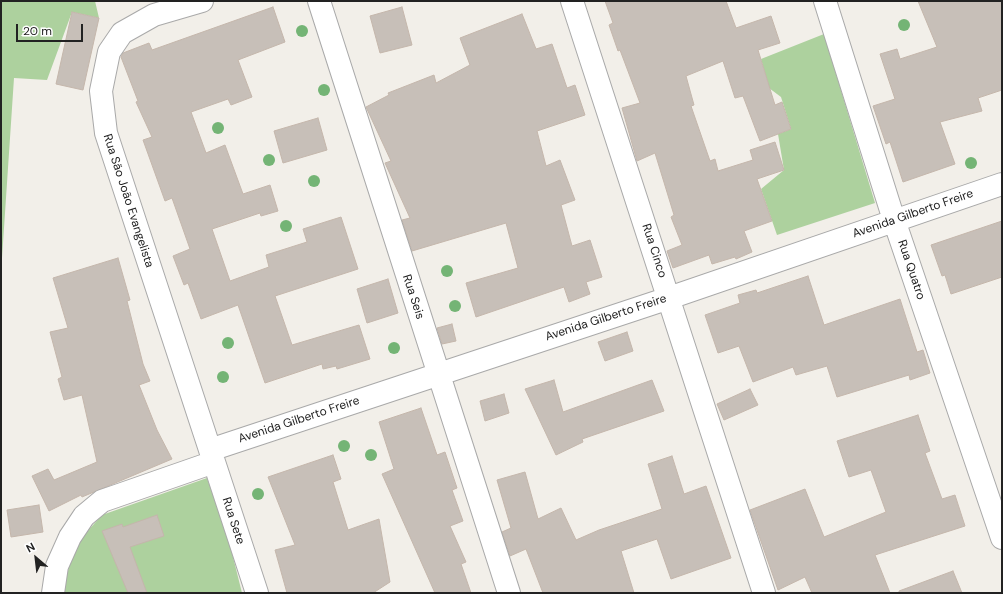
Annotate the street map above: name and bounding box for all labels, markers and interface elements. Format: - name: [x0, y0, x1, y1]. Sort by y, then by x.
- scale bar: [18, 16, 85, 42]
- text: 20 m: [23, 23, 52, 39]
- street label: Rua São João Evangelista: [100, 132, 156, 270]
- street label: Avenida Gilberto Freire: [851, 187, 975, 241]
- street label: Rua Cinco: [638, 222, 670, 280]
- street label: Rua Quatro: [894, 238, 928, 302]
- street label: Rua Seis: [399, 273, 427, 321]
- street label: Avenida Gilberto Freire: [543, 292, 669, 344]
- street label: Avenida Gilberto Freire: [236, 394, 362, 446]
- street label: Rua Sete: [219, 496, 247, 546]
- north arrow: [16, 538, 56, 578]
- text: N: [24, 539, 37, 555]

